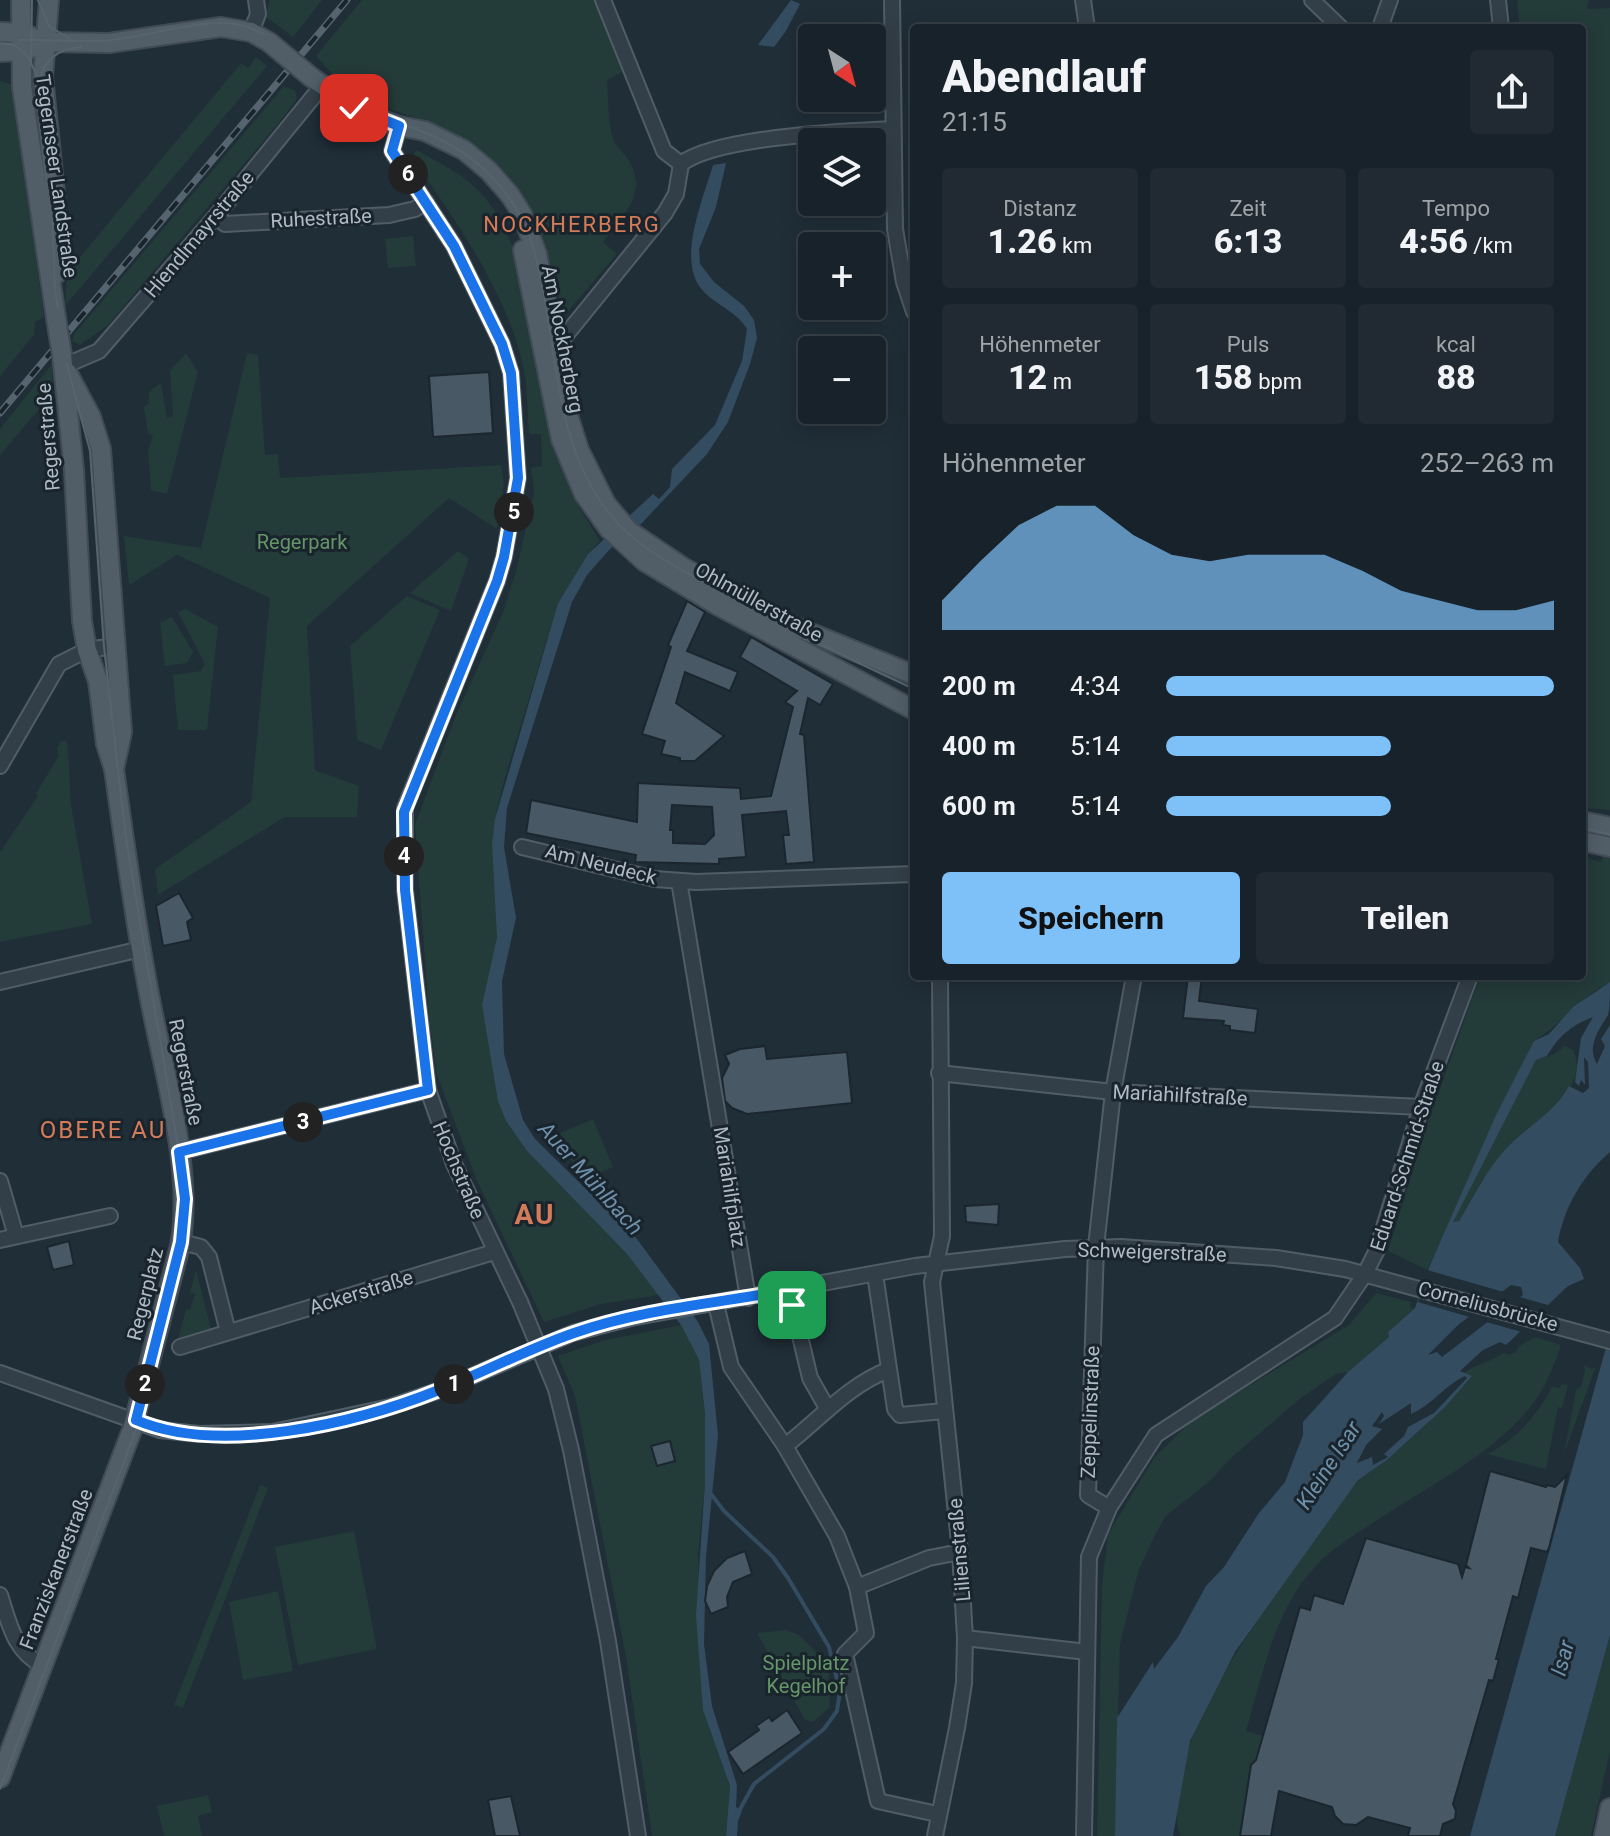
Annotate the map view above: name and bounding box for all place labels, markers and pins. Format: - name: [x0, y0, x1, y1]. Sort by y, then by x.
- pin: [320, 74, 388, 142]
- pin: 6: [388, 154, 428, 194]
- pin: 5: [494, 492, 534, 532]
- pin: 4: [384, 836, 424, 876]
- pin: 3: [283, 1102, 323, 1142]
- pin: [758, 1271, 826, 1339]
- pin: 2: [125, 1364, 165, 1404]
- pin: 1: [434, 1364, 474, 1404]

